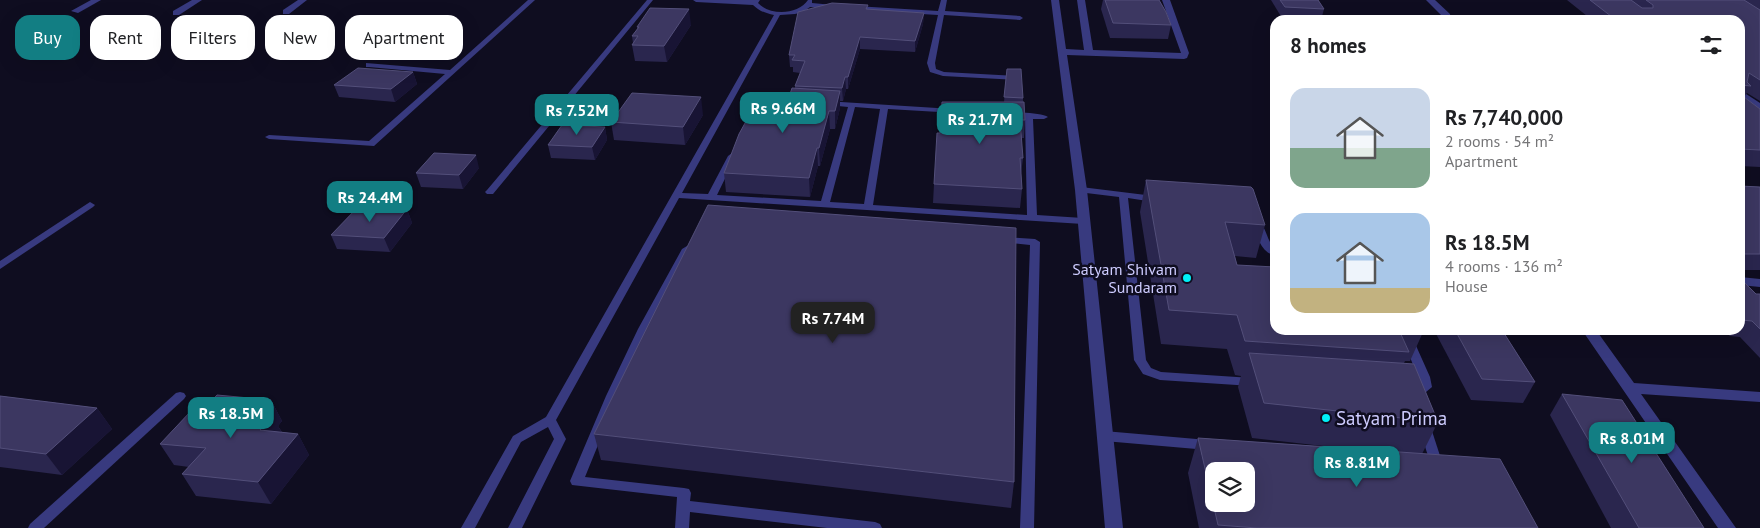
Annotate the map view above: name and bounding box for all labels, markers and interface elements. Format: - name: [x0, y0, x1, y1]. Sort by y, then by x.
- chip: Buy: [15, 15, 80, 60]
- chip: Rent: [90, 15, 161, 60]
- chip: Filters: [171, 15, 255, 60]
- chip: New: [265, 15, 335, 60]
- chip: Apartment: [345, 15, 463, 60]
- icon: filters: [1697, 31, 1725, 59]
- text: 8 homes: [1290, 32, 1366, 59]
- pin: Rs 9.66M: [731, 92, 835, 134]
- pin: Rs 7.52M: [525, 94, 629, 136]
- text: Rs 9.66M: [751, 98, 815, 118]
- text: Rs 7.52M: [546, 100, 608, 120]
- pin: Rs 21.7M: [928, 102, 1032, 145]
- text: Rs 7,740,000: [1445, 104, 1563, 131]
- icon: home: [1330, 108, 1390, 168]
- text: Rs 21.7M: [948, 109, 1012, 129]
- text: 2 rooms · 54 m²: [1445, 131, 1554, 151]
- text: Apartment: [1445, 151, 1518, 171]
- pin: Rs 24.4M: [318, 180, 422, 223]
- text: Rs 24.4M: [338, 187, 402, 207]
- text: Rs 18.5M: [1445, 229, 1530, 256]
- icon: home: [1330, 233, 1390, 293]
- text: 4 rooms · 136 m²: [1445, 256, 1563, 276]
- place label: Satyam Shivam Sundaram: [1072, 259, 1177, 297]
- marker: Satyam Shivam Sundaram: [1181, 272, 1193, 284]
- text: House: [1445, 276, 1488, 296]
- pin: Rs 7.74M: [781, 302, 885, 344]
- text: Rs 7.74M: [802, 308, 864, 328]
- pin: Rs 18.5M: [179, 396, 283, 439]
- text: Rs 18.5M: [199, 403, 263, 423]
- place label: Satyam Prima: [1336, 406, 1447, 430]
- marker: Satyam Prima: [1320, 412, 1332, 424]
- pin: Rs 8.01M: [1580, 422, 1684, 464]
- text: Rs 8.01M: [1600, 428, 1664, 448]
- pin: Rs 8.81M: [1305, 446, 1409, 488]
- text: Rs 8.81M: [1325, 452, 1389, 472]
- map controls: [1205, 462, 1255, 512]
- button: layers: [1205, 462, 1255, 512]

